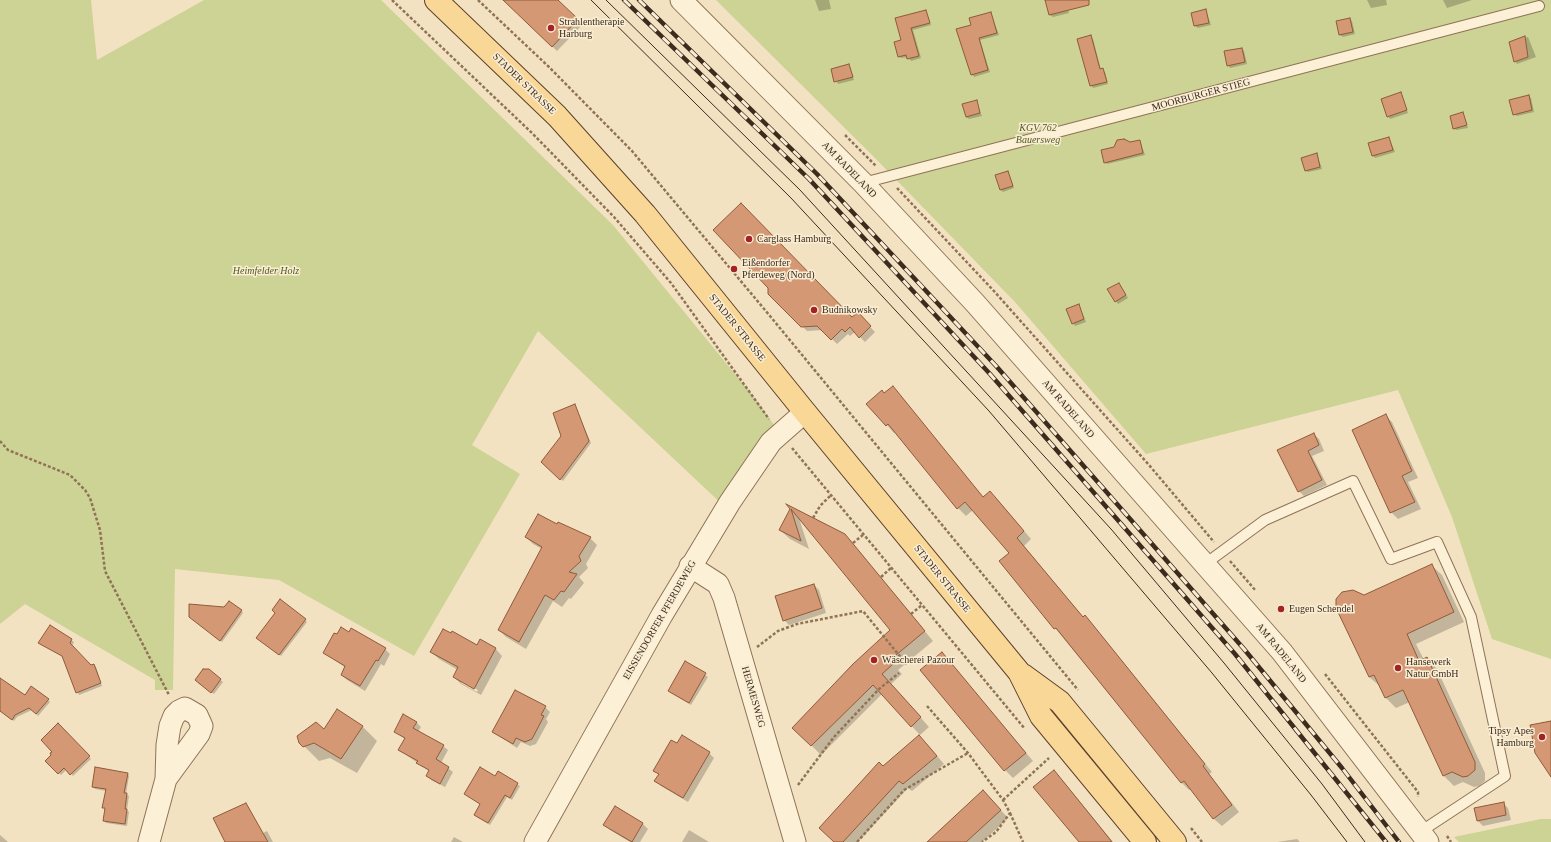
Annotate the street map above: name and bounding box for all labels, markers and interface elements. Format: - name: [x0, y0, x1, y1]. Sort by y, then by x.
- place label: Strahlentherapie Harburg: [559, 16, 625, 40]
- marker: Strahlentherapie Harburg: [546, 23, 556, 33]
- street label: STADER STRASSE: [490, 51, 558, 117]
- street label: MOORBURGER STIEG: [1150, 76, 1252, 114]
- park label: KGV 762 Bauersweg: [1016, 122, 1060, 146]
- street label: AM RADELAND: [819, 139, 879, 201]
- place label: Carglass Hamburg: [757, 233, 831, 245]
- marker: Carglass Hamburg: [744, 234, 754, 244]
- place label: Eißendorfer Pferdeweg (Nord): [742, 257, 814, 280]
- marker: Eißendorfer Pferdeweg (Nord): [729, 264, 739, 274]
- park label: Heimfelder Holz: [233, 265, 299, 277]
- street label: STADER STRASSE: [706, 292, 768, 364]
- place label: Budnikowsky: [822, 304, 878, 316]
- marker: Budnikowsky: [809, 305, 819, 315]
- street label: AM RADELAND: [1039, 377, 1097, 441]
- street label: STADER STRASSE: [911, 543, 973, 615]
- street label: EISSENDORFER PFERDEWEG: [621, 558, 699, 682]
- place label: Eugen Schendel: [1289, 603, 1354, 615]
- marker: Eugen Schendel: [1276, 604, 1286, 614]
- street label: AM RADELAND: [1253, 621, 1309, 685]
- place label: Wäscherei Pazour: [882, 654, 954, 666]
- marker: Wäscherei Pazour: [869, 655, 879, 665]
- place label: Hansewerk Natur GmbH: [1406, 656, 1458, 680]
- marker: Hansewerk Natur GmbH: [1393, 663, 1403, 673]
- street label: HERMESWEG: [739, 665, 767, 729]
- place label: Tipsy Apes Hamburg: [1489, 725, 1534, 748]
- marker: Tipsy Apes Hamburg: [1537, 732, 1547, 742]

